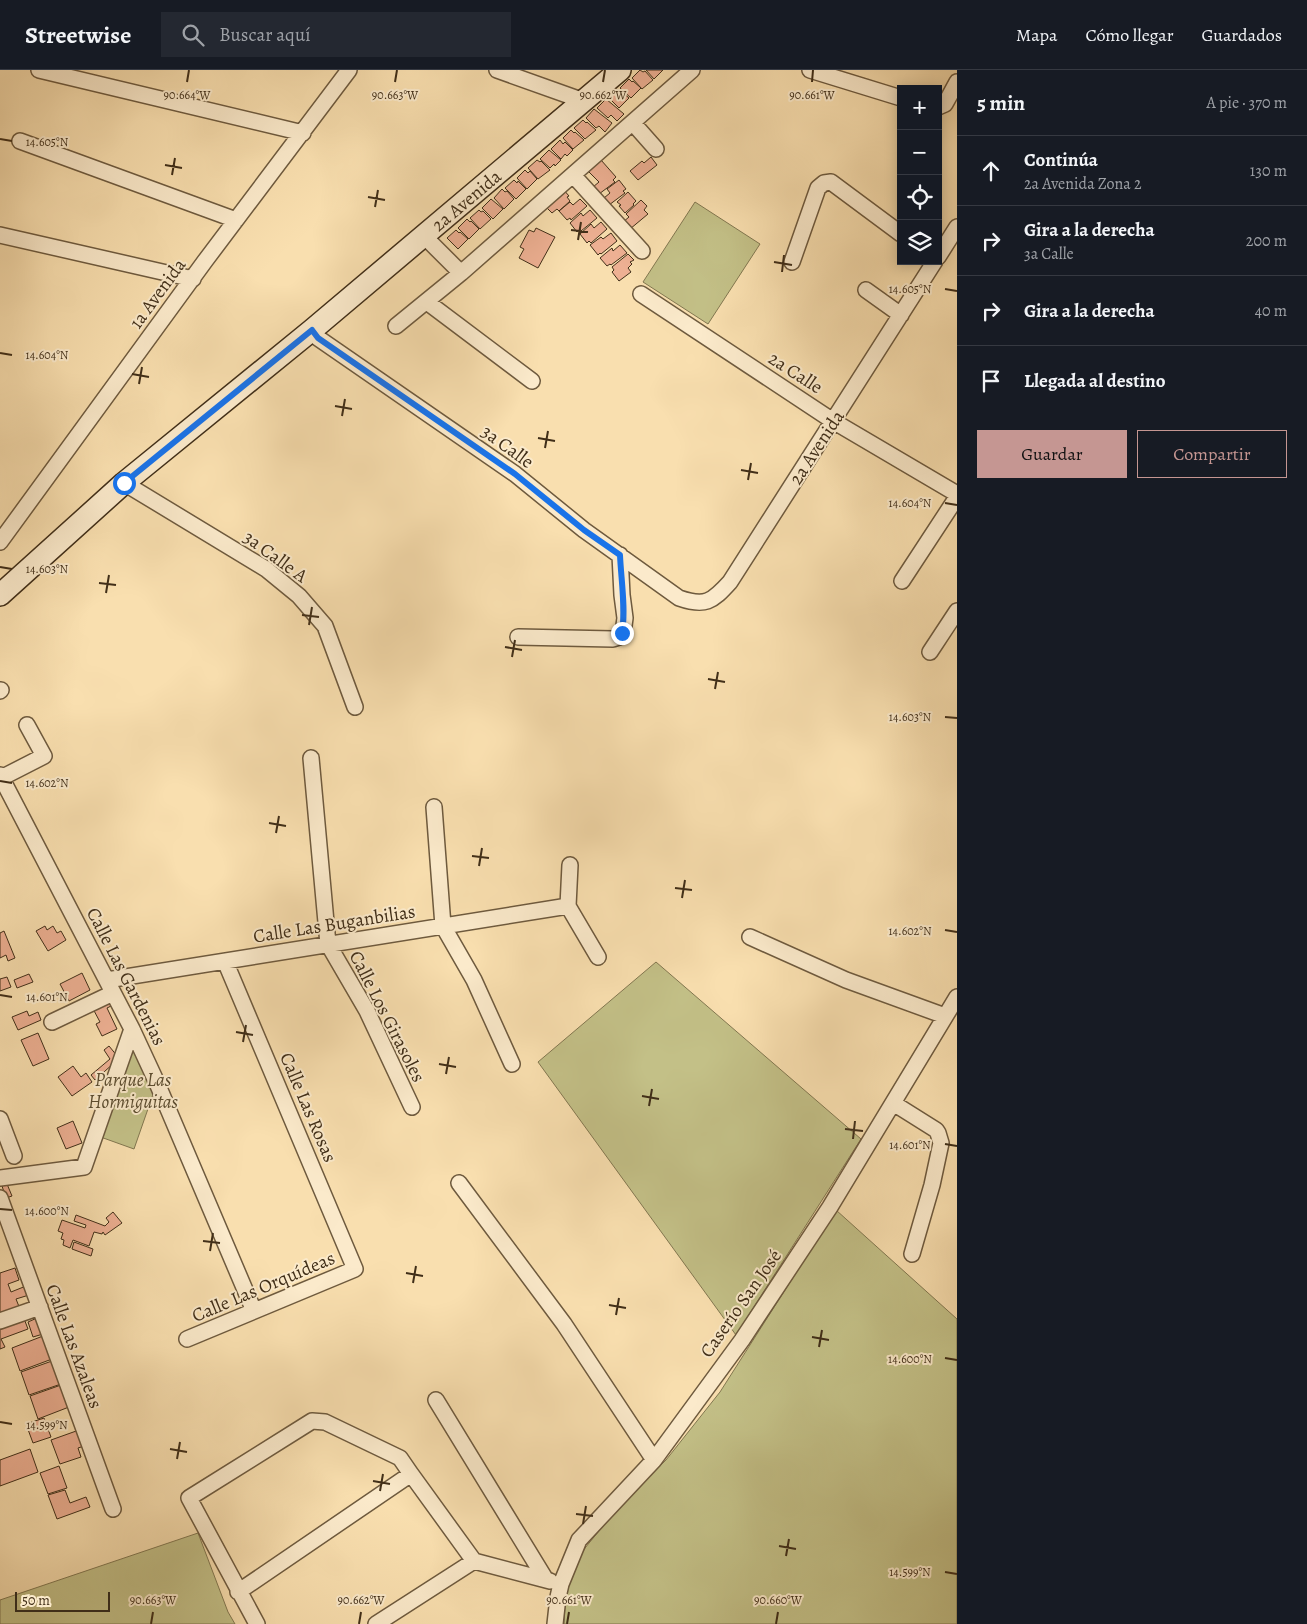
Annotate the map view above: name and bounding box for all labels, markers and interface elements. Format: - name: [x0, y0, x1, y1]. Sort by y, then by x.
- search box: [161, 12, 511, 57]
- text: Streetwise: [25, 19, 131, 51]
- icon: search: [179, 21, 207, 49]
- text: Buscar aquí: [219, 22, 311, 48]
- text: Mapa: [1016, 23, 1057, 47]
- text: Cómo llegar: [1085, 23, 1174, 47]
- text: Guardados: [1202, 23, 1282, 47]
- map controls: [897, 85, 942, 265]
- button: +: [897, 85, 942, 130]
- text: 90.664°W: [164, 87, 211, 103]
- text: 90.663°W: [372, 87, 419, 103]
- text: 90.662°W: [579, 87, 627, 103]
- text: 90.661°W: [789, 87, 836, 103]
- text: 5 min: [977, 89, 1025, 117]
- text: A pie · 370 m: [1206, 92, 1287, 114]
- button: −: [897, 130, 942, 175]
- text: 14.605°N: [26, 134, 69, 150]
- text: Continúa: [1024, 147, 1098, 173]
- icon: ahead: [977, 157, 1005, 185]
- text: 130 m: [1250, 160, 1287, 182]
- street label: 2a Avenida: [426, 164, 507, 238]
- text: 2a Avenida Zona 2: [1024, 173, 1142, 195]
- button: locate: [897, 175, 942, 220]
- text: Gira a la derecha: [1024, 217, 1155, 243]
- button: layers: [897, 220, 942, 265]
- icon: right: [977, 227, 1005, 255]
- text: 200 m: [1246, 230, 1287, 252]
- text: 3a Calle: [1024, 243, 1074, 265]
- street label: 1a Avenida: [123, 253, 192, 334]
- text: 14.605°N: [889, 281, 932, 297]
- icon: right: [977, 297, 1005, 325]
- text: Gira a la derecha: [1024, 298, 1155, 324]
- text: 40 m: [1255, 300, 1287, 322]
- street label: 2a Calle: [763, 346, 828, 400]
- text: 14.604°N: [26, 347, 69, 363]
- icon: arrive: [977, 367, 1005, 395]
- text: Llegada al destino: [1024, 368, 1166, 394]
- street label: 2a Avenida: [783, 405, 851, 490]
- street label: 3a Calle: [476, 419, 539, 475]
- button: Guardar: [977, 430, 1127, 478]
- button: Compartir: [1137, 430, 1287, 478]
- route start: [113, 472, 136, 495]
- text: 14.604°N: [889, 495, 932, 511]
- street label: 3a Calle A: [238, 525, 314, 590]
- text: 14.603°N: [26, 561, 69, 577]
- route end: [611, 622, 634, 645]
- text: 14.603°N: [889, 709, 932, 725]
- text: 14.602°N: [25, 775, 69, 791]
- street label: Calle Las Buganbilias: [251, 898, 417, 950]
- street label: Calle Las Gardenias: [80, 903, 172, 1050]
- text: 14.602°N: [888, 923, 932, 939]
- street label: Calle Los Girasoles: [343, 946, 431, 1087]
- text: 14.601°N: [26, 989, 68, 1005]
- street label: Calle Las Rosas: [273, 1049, 343, 1166]
- park label: Parque Las Hormiguitas: [88, 1067, 178, 1115]
- text: 14.601°N: [889, 1137, 931, 1153]
- text: 14.600°N: [25, 1203, 69, 1219]
- street label: Caserío San José: [694, 1244, 788, 1363]
- street label: Calle Las Orquídeas: [188, 1245, 339, 1329]
- street label: Calle Las Azaleas: [40, 1281, 109, 1412]
- text: 14.600°N: [888, 1351, 932, 1367]
- text: 14.599°N: [26, 1417, 68, 1433]
- text: 14.599°N: [889, 1564, 931, 1580]
- scale bar: [15, 1589, 110, 1612]
- text: 50 m: [22, 1591, 50, 1610]
- text: 90.663°W: [130, 1592, 177, 1608]
- text: 90.662°W: [337, 1592, 385, 1608]
- text: 90.661°W: [546, 1592, 593, 1608]
- text: 90.660°W: [754, 1592, 803, 1608]

